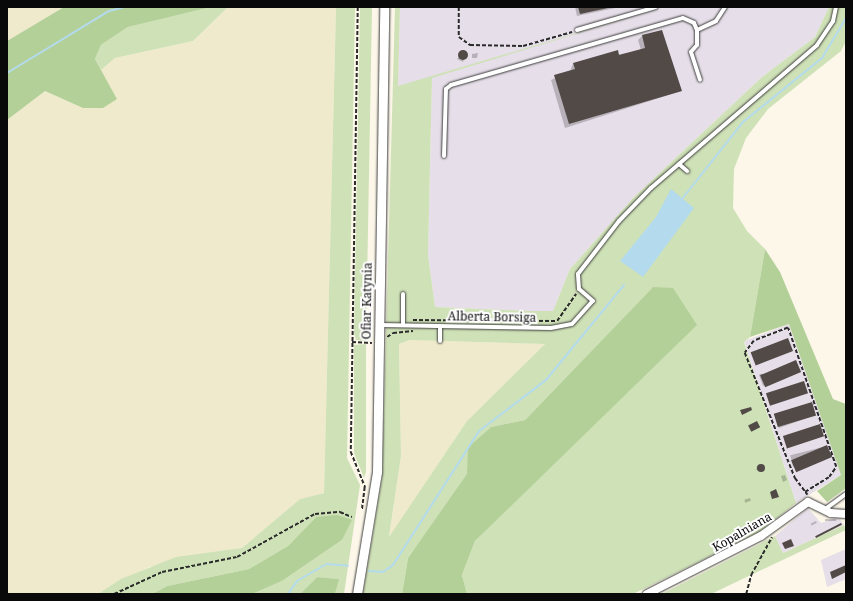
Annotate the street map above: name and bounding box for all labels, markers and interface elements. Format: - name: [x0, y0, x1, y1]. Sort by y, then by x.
- street label: Ofiar Katynia: [359, 262, 375, 340]
- street label: Alberta Borsiga: [448, 309, 536, 325]
- street label: Kopalniana: [710, 509, 774, 555]

